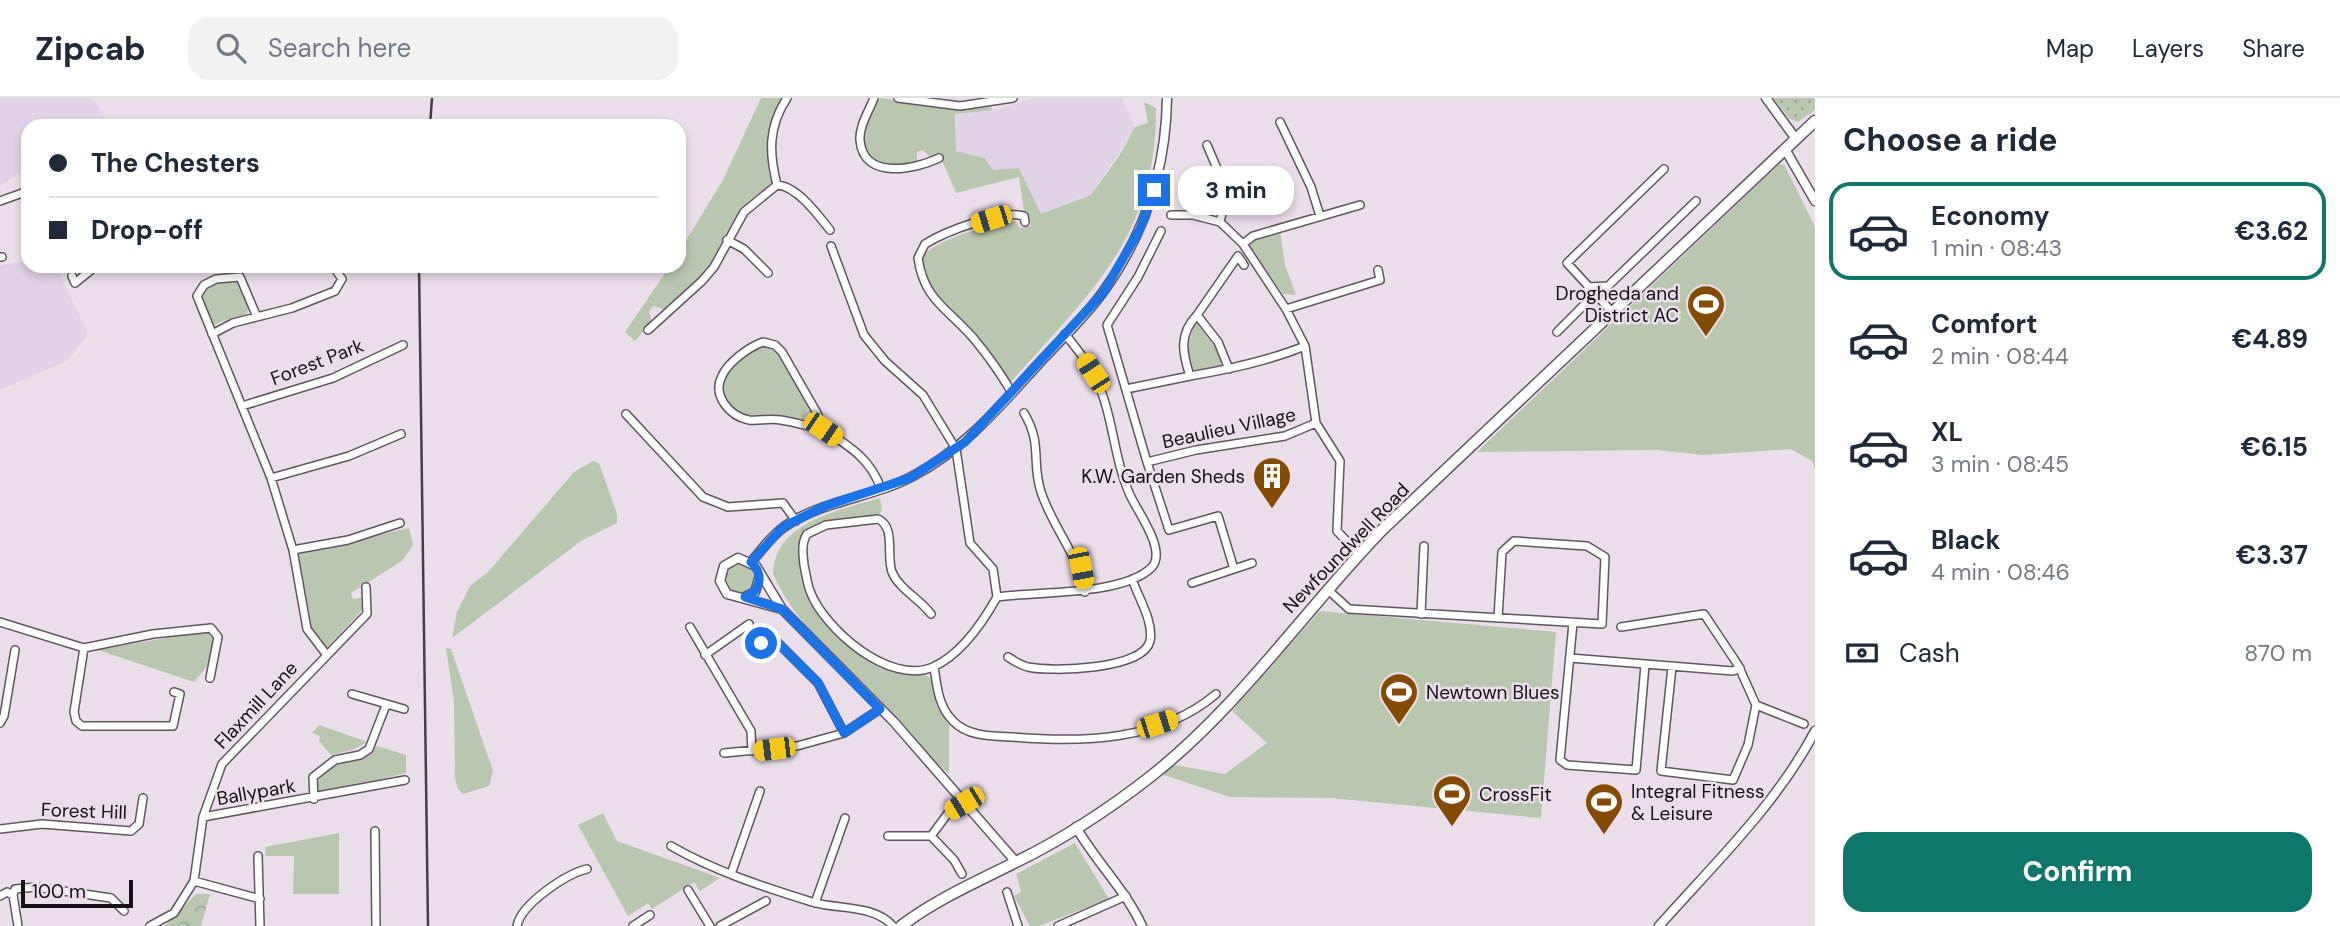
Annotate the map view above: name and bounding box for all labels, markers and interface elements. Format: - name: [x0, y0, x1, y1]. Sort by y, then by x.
- search box: [188, 17, 678, 80]
- text: Zipcab: [35, 27, 146, 70]
- icon: search: [212, 29, 250, 67]
- text: Search here: [268, 31, 411, 65]
- text: Map: [2046, 33, 2094, 64]
- text: Layers: [2132, 33, 2204, 64]
- text: Share: [2242, 33, 2305, 64]
- text: Choose a ride: [1843, 119, 2058, 161]
- text: The Chesters: [91, 146, 260, 180]
- callout: 3 min: [1178, 166, 1294, 214]
- route end: [1138, 174, 1170, 206]
- text: 3 min: [1205, 175, 1267, 205]
- text: Economy: [1931, 199, 2049, 233]
- icon: car: [1847, 200, 1910, 263]
- car: [968, 203, 1015, 235]
- text: Drop-off: [91, 213, 203, 247]
- text: €3.62: [2235, 214, 2308, 248]
- text: 1 min · 08:43: [1931, 233, 2062, 263]
- place label: Drogheda and District AC: [1556, 281, 1679, 328]
- sports icon: Drogheda and District AC: [1685, 283, 1727, 338]
- text: Comfort: [1931, 307, 2037, 341]
- icon: car: [1847, 308, 1910, 371]
- text: €4.89: [2232, 322, 2308, 356]
- street label: Forest Park: [267, 333, 367, 391]
- text: 2 min · 08:44: [1931, 341, 2069, 371]
- car: [1073, 350, 1114, 396]
- street label: Beaulieu Village: [1160, 402, 1298, 454]
- car: [800, 409, 847, 449]
- text: XL: [1931, 415, 1963, 449]
- icon: car: [1847, 416, 1910, 479]
- text: €6.15: [2241, 430, 2308, 464]
- text: 3 min · 08:45: [1931, 449, 2069, 479]
- building icon: K.W. Garden Sheds: [1251, 455, 1293, 510]
- place label: K.W. Garden Sheds: [1081, 464, 1245, 489]
- street label: Newfoundwell Road: [1277, 478, 1415, 618]
- text: Black: [1931, 523, 2001, 557]
- icon: car: [1847, 524, 1910, 587]
- text: €3.37: [2236, 538, 2308, 572]
- car: [1067, 545, 1096, 591]
- text: 4 min · 08:46: [1931, 557, 2070, 587]
- route start: [745, 627, 777, 659]
- icon: cash: [1843, 634, 1881, 672]
- text: Cash: [1899, 636, 1960, 670]
- text: 870 m: [2244, 638, 2312, 668]
- street label: Flaxmill Lane: [209, 656, 303, 754]
- sports icon: Newtown Blues: [1378, 671, 1420, 726]
- place label: Newtown Blues: [1426, 680, 1560, 705]
- car: [1134, 708, 1181, 740]
- car: [752, 736, 797, 762]
- street label: Ballypark: [215, 773, 298, 811]
- sports icon: CrossFit: [1431, 773, 1473, 828]
- place label: Integral Fitness & Leisure: [1631, 779, 1764, 826]
- sports icon: Integral Fitness & Leisure: [1583, 781, 1625, 836]
- place label: CrossFit: [1479, 782, 1552, 807]
- car: [941, 783, 988, 823]
- street label: Forest Hill: [41, 797, 127, 825]
- button: Confirm: [1843, 832, 2312, 912]
- scale bar: [21, 877, 133, 909]
- text: 100 m: [32, 879, 86, 904]

